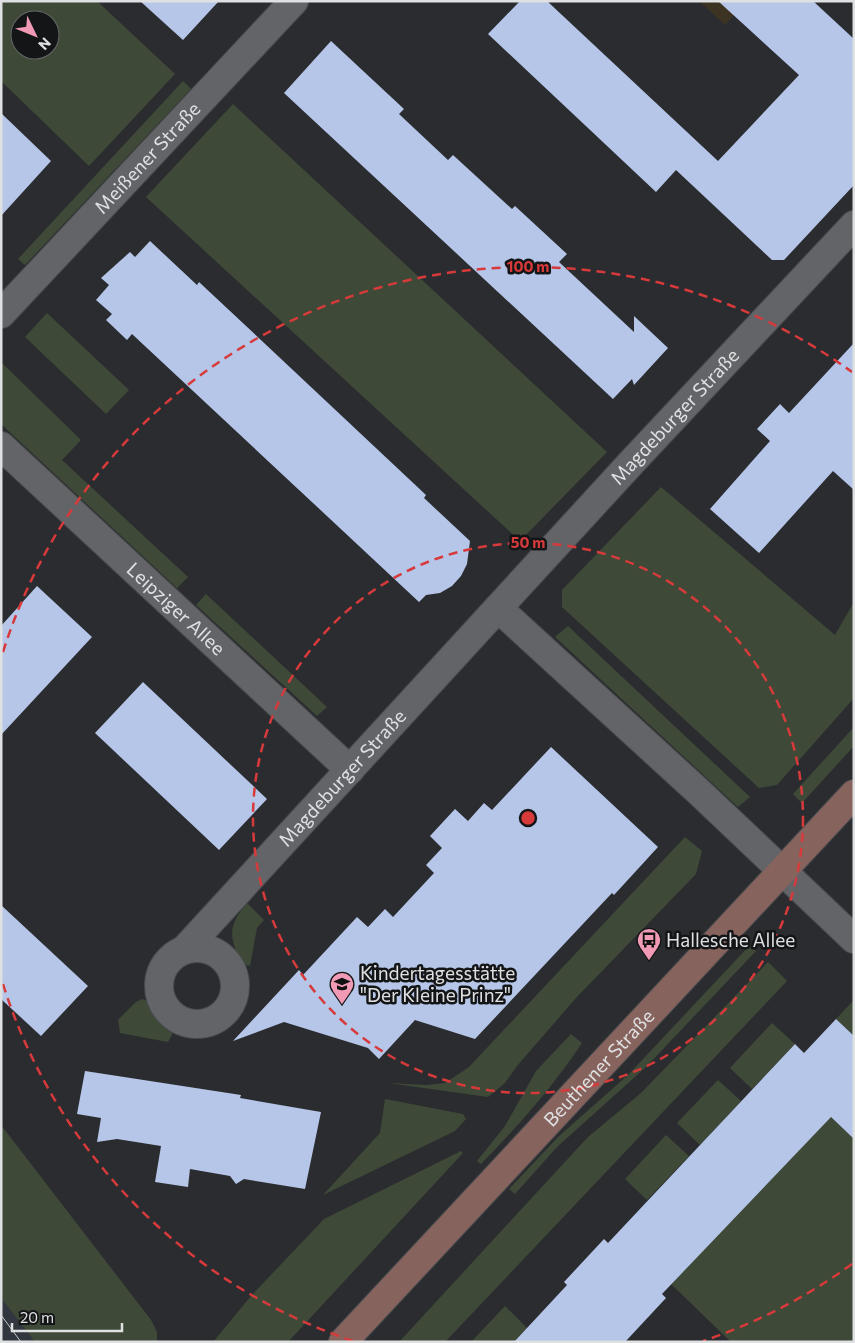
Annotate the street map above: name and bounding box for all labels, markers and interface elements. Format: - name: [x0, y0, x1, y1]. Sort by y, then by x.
- north arrow: [10, 10, 60, 60]
- text: N: [35, 35, 55, 54]
- street label: Meißener Straße: [89, 97, 205, 218]
- text: 100 m: [507, 257, 549, 275]
- street label: Magdeburger Straße: [605, 343, 743, 489]
- text: 50 m: [511, 533, 545, 551]
- street label: Leipziger Allee: [123, 557, 230, 659]
- street label: Magdeburger Straße: [273, 704, 410, 851]
- centre of rings: [519, 809, 537, 827]
- bus stop icon: Hallesche Allee: [636, 927, 662, 961]
- place label: Hallesche Allee: [666, 928, 795, 951]
- place label: Kindertagesstätte "Der Kleine Prinz": [360, 961, 515, 1006]
- school or university icon: Kindertagesstätte "Der Kleine Prinz": [329, 971, 355, 1005]
- street label: Beuthener Straße: [538, 1004, 658, 1131]
- scale bar: [12, 1300, 122, 1332]
- text: 20 m: [20, 1308, 54, 1326]

